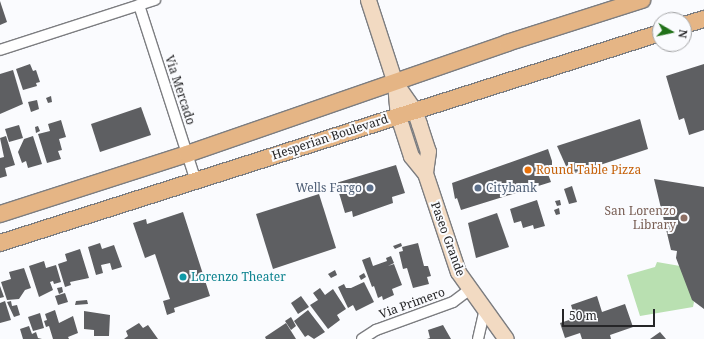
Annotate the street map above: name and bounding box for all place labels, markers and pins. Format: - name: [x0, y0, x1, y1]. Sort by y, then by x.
- place label: Round Table Pizza: [536, 163, 641, 177]
- marker: Round Table Pizza: [523, 165, 533, 175]
- place label: Wells Fargo: [295, 181, 362, 195]
- place label: Citybank: [486, 181, 537, 195]
- marker: Wells Fargo: [365, 183, 375, 193]
- marker: Citybank: [473, 183, 483, 193]
- place label: San Lorenzo Library: [605, 204, 676, 232]
- marker: San Lorenzo Library: [679, 213, 689, 223]
- place label: Lorenzo Theater: [191, 270, 286, 284]
- marker: Lorenzo Theater: [178, 272, 188, 282]

